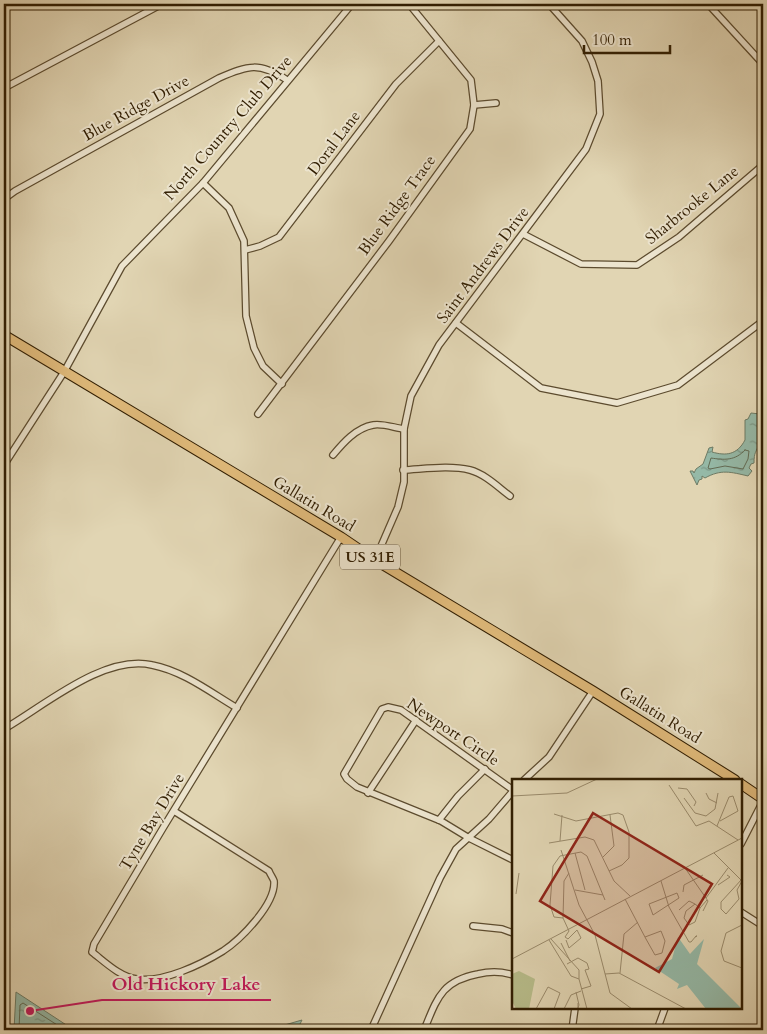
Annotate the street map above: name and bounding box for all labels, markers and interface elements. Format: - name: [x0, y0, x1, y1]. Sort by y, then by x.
- scale bar: [584, 22, 671, 54]
- text: 100 m: [592, 30, 632, 50]
- street label: North Country Club Drive: [159, 51, 297, 205]
- street label: Blue Ridge Drive: [79, 70, 193, 146]
- street label: Doral Lane: [302, 106, 366, 180]
- street label: Blue Ridge Trace: [353, 150, 441, 260]
- street label: Sharbrooke Lane: [641, 160, 743, 250]
- street label: Saint Andrews Drive: [432, 202, 534, 328]
- street label: Gallatin Road: [269, 471, 360, 538]
- road number: US 31E: [340, 544, 400, 570]
- street label: Gallatin Road: [615, 681, 706, 749]
- street label: Newport Circle: [402, 693, 504, 771]
- street label: Tyne Bay Drive: [114, 769, 190, 875]
- inset map: [512, 779, 742, 1009]
- callout: Old Hickory Lake: [102, 967, 271, 1000]
- text: Old Hickory Lake: [111, 972, 261, 997]

